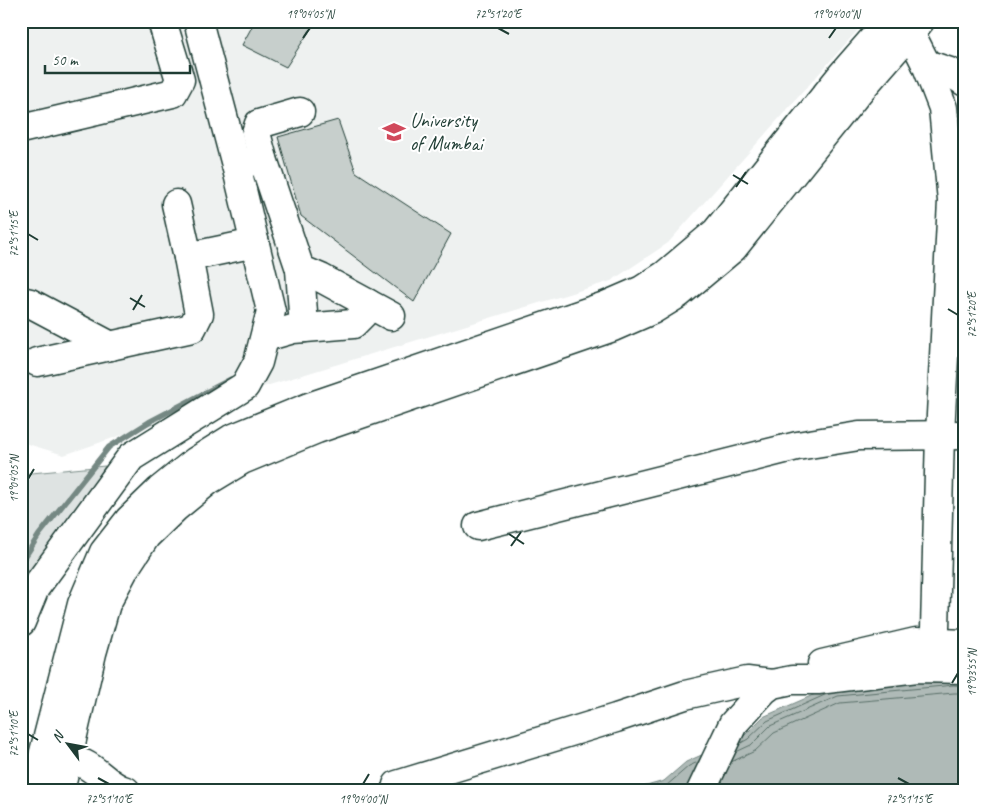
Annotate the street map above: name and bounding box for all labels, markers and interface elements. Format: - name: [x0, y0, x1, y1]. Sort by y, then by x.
- text: 19°04'05"N: [286, 6, 335, 22]
- text: 72°51'20"E: [475, 6, 523, 22]
- text: 19°04'00"N: [812, 6, 861, 22]
- scale bar: [45, 42, 190, 74]
- text: 50 m: [52, 51, 79, 70]
- place label: University of Mumbai: [410, 108, 485, 156]
- school or university icon: University of Mumbai: [381, 119, 407, 145]
- text: 72°51'15"E: [6, 209, 22, 257]
- text: 72°51'20"E: [964, 290, 980, 338]
- text: 19°04'05"N: [6, 454, 22, 503]
- text: 19°03'55"N: [964, 648, 980, 697]
- text: 72°51'10"E: [6, 709, 22, 757]
- north arrow: [42, 720, 92, 770]
- text: N: [48, 727, 68, 746]
- text: 72°51'10"E: [86, 791, 134, 807]
- text: 19°04'00"N: [339, 791, 388, 807]
- text: 72°51'15"E: [886, 791, 934, 807]

